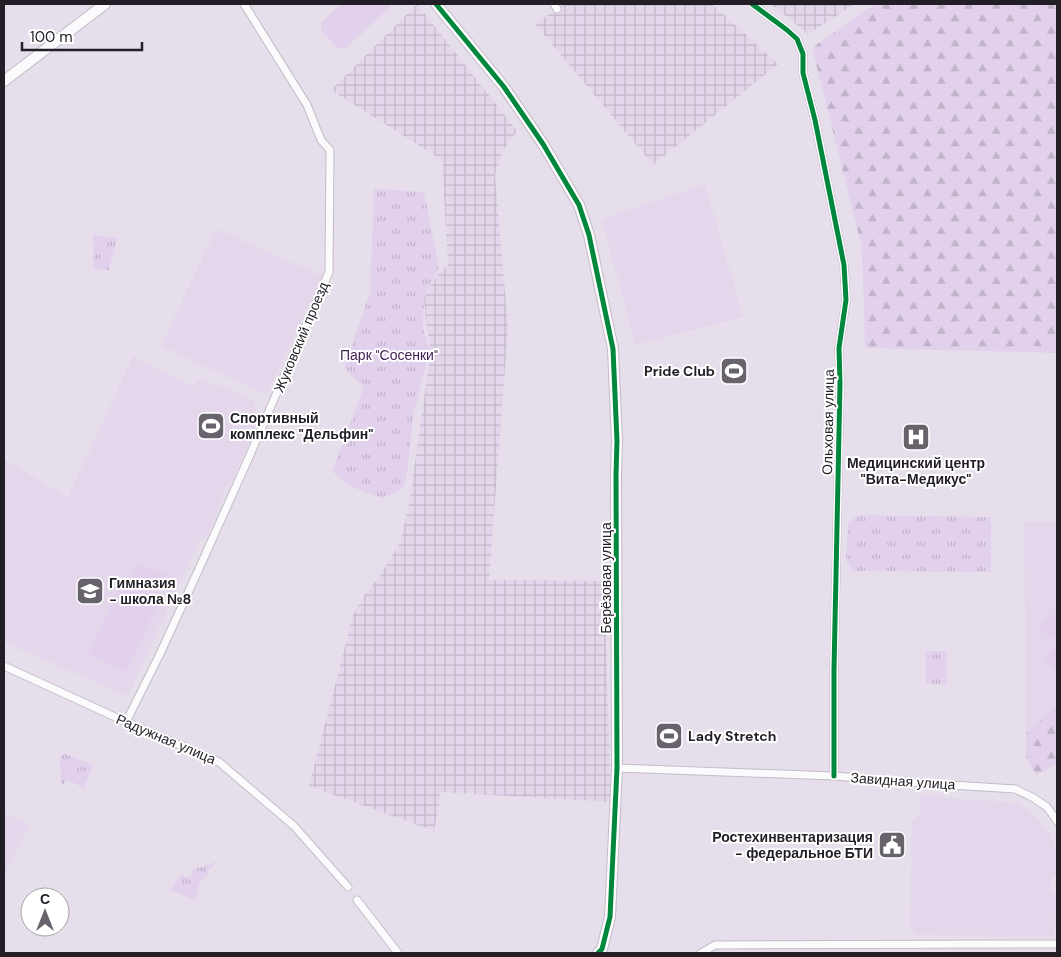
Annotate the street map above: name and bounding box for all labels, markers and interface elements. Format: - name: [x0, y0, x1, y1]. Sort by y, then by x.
- scale bar: [22, 20, 142, 52]
- text: 100 m: [30, 27, 73, 47]
- street label: Жуковский проезд: [270, 279, 332, 395]
- park label: Парк "Сосенки": [340, 346, 438, 364]
- sports icon: Pride Club: [719, 356, 749, 386]
- place label: Pride Club: [644, 362, 715, 380]
- street label: Ольховая улица: [818, 369, 838, 475]
- place label: Спортивный комплекс "Дельфин": [230, 409, 373, 443]
- sports icon: Спортивный комплекс "Дельфин": [196, 411, 226, 441]
- hospital icon: Медицинский центр "Вита-Медикус": [901, 422, 931, 452]
- place label: Медицинский центр "Вита-Медикус": [847, 454, 985, 488]
- street label: Берёзовая улица: [597, 522, 615, 634]
- place label: Гимназия - школа №8: [109, 574, 192, 608]
- school or university icon: Гимназия - школа №8: [75, 576, 105, 606]
- street label: Радужная улица: [113, 710, 219, 768]
- sports icon: Lady Stretch: [654, 721, 684, 751]
- place label: Lady Stretch: [688, 727, 776, 745]
- street label: Завидная улица: [850, 768, 956, 794]
- place label: Ростехинвентаризация - федеральное БТИ: [712, 828, 873, 862]
- public building icon: Ростехинвентаризация - федеральное БТИ: [877, 830, 907, 860]
- north arrow: [20, 887, 70, 937]
- text: С: [40, 890, 50, 908]

